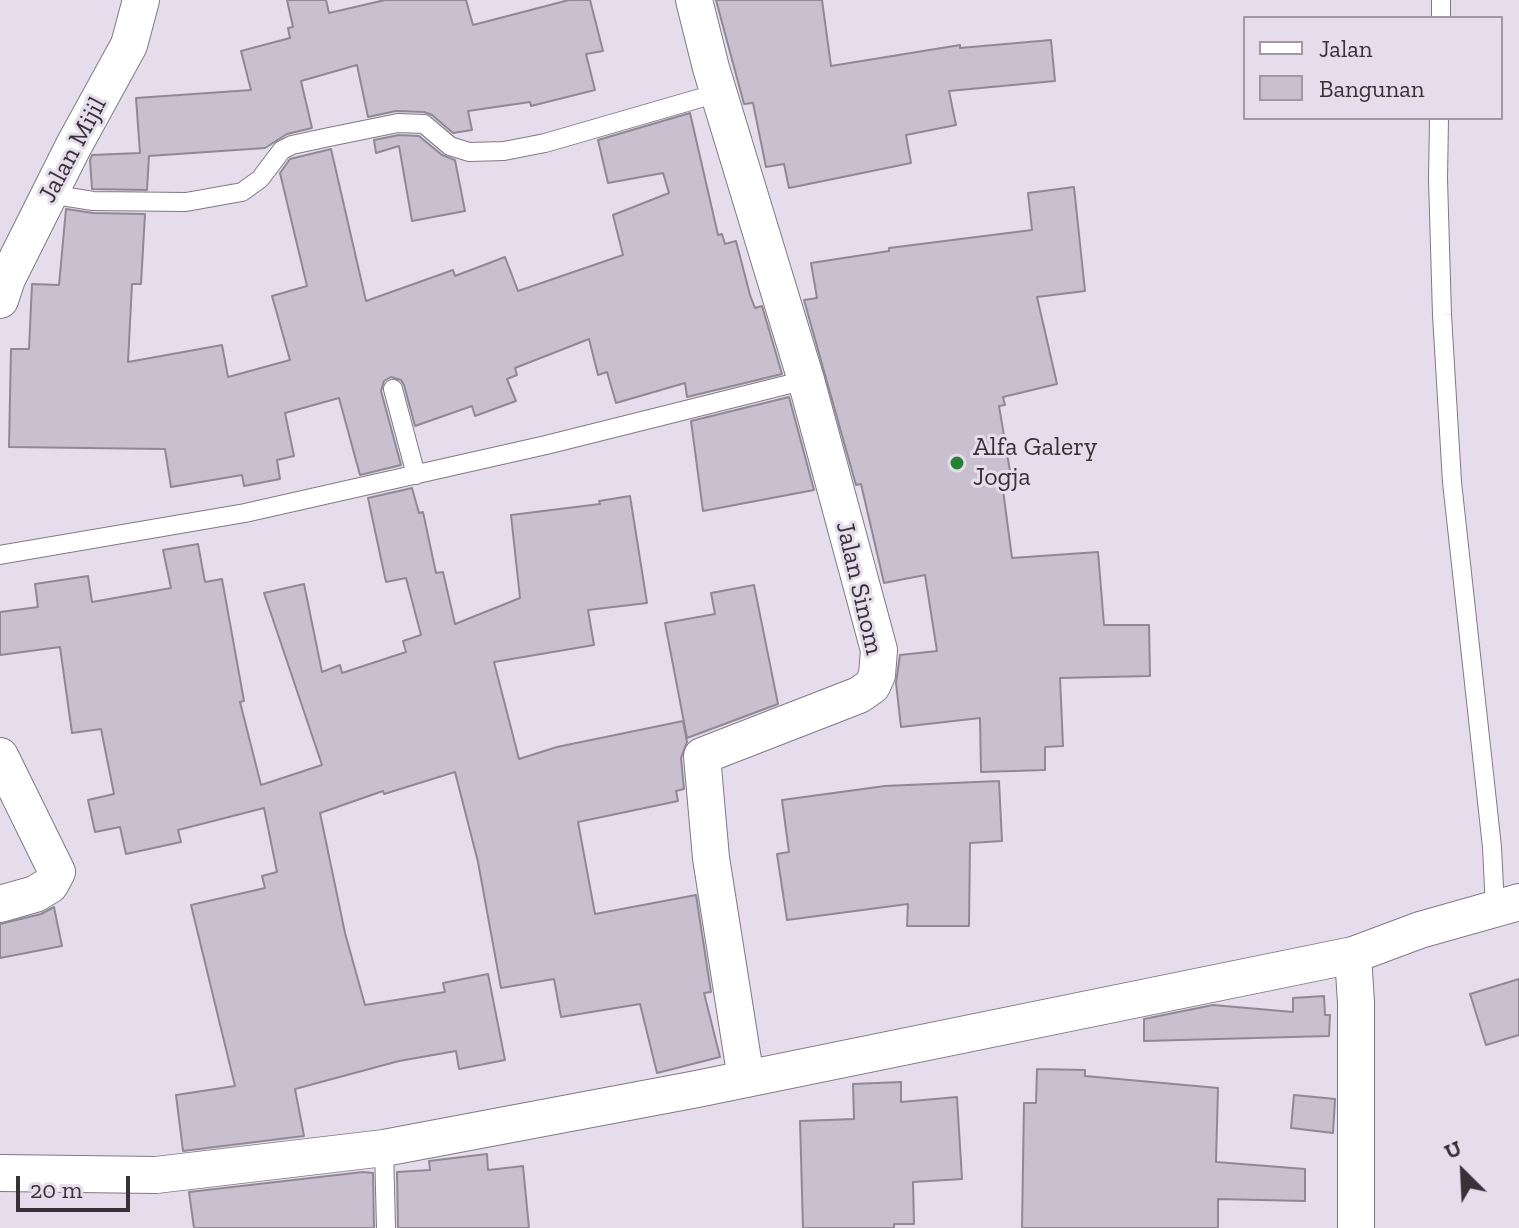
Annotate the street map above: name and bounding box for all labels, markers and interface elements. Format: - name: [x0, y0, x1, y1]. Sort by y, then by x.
- legend: [1243, 16, 1503, 120]
- text: Jalan: [1319, 34, 1373, 63]
- text: Bangunan: [1319, 74, 1425, 103]
- street label: Jalan Mijil: [32, 92, 114, 208]
- place label: Alfa Galery Jogja: [973, 432, 1097, 494]
- marker: Alfa Galery Jogja: [948, 454, 966, 472]
- street label: Jalan Sinom: [829, 518, 889, 658]
- north arrow: [1423, 1132, 1503, 1212]
- text: U: [1440, 1134, 1466, 1165]
- scale bar: [20, 1160, 134, 1210]
- text: 20 m: [30, 1175, 82, 1204]

